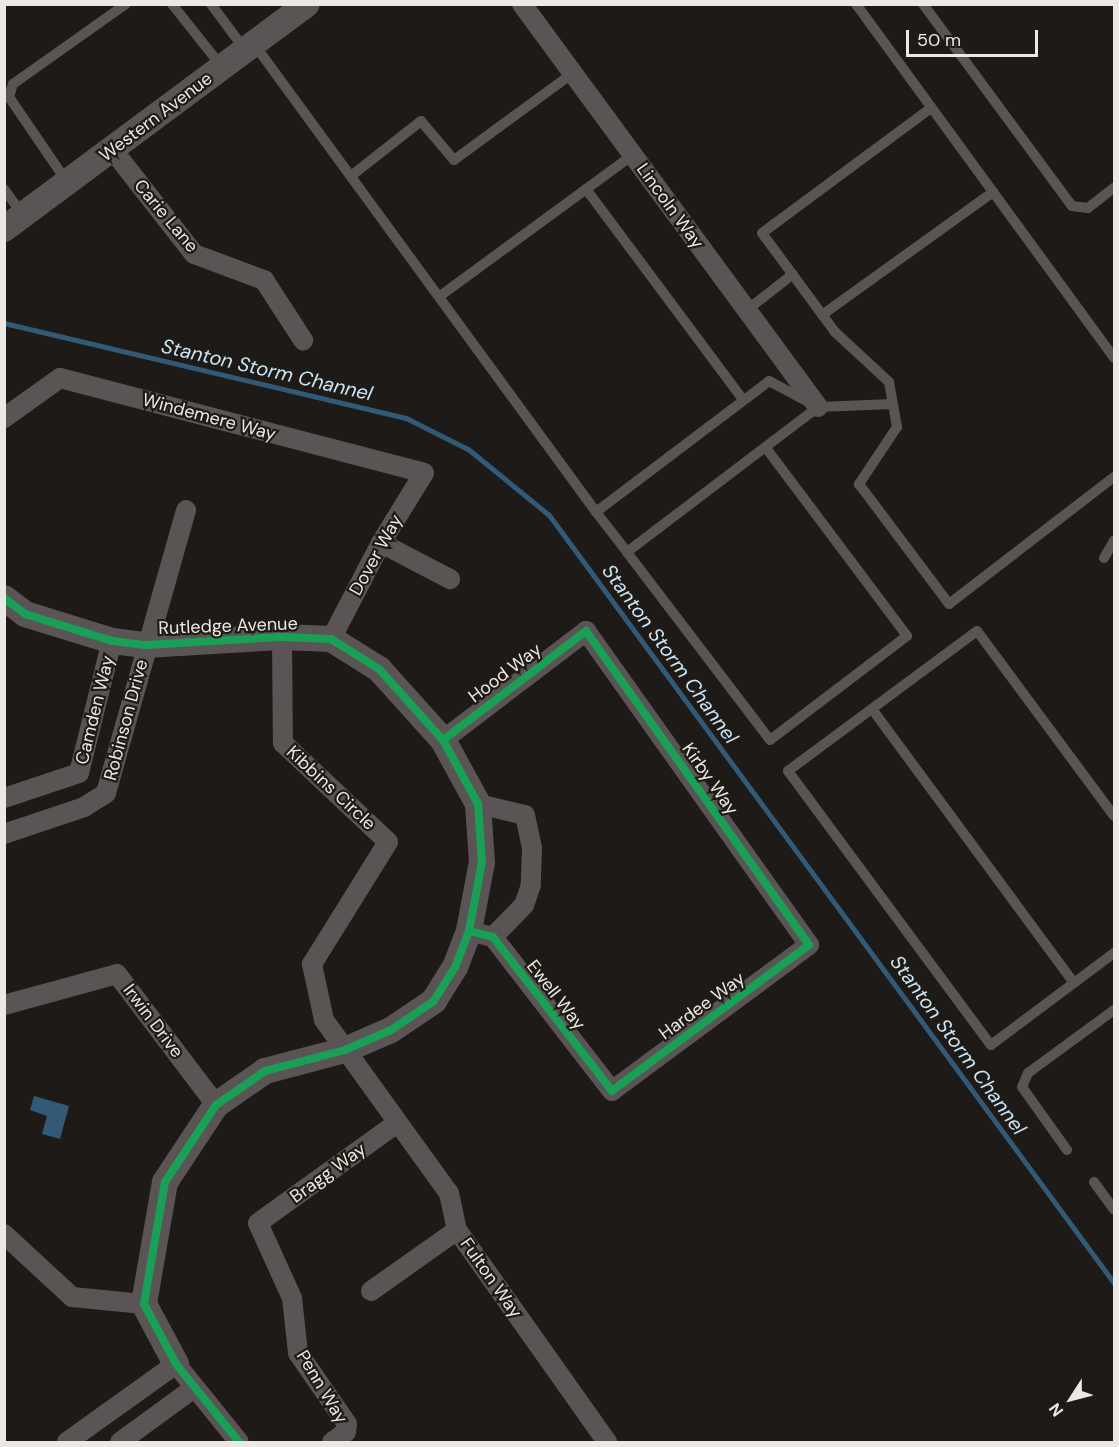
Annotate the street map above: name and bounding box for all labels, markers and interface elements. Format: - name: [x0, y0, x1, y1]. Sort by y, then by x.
- scale bar: [909, 18, 1041, 56]
- text: 50 m: [917, 28, 961, 52]
- street label: Western Avenue: [95, 68, 217, 166]
- street label: Lincoln Way: [632, 159, 708, 253]
- street label: Carie Lane: [129, 175, 203, 257]
- water label: Stanton Storm Channel: [159, 334, 375, 406]
- street label: Windemere Way: [140, 389, 278, 445]
- street label: Dover Way: [345, 511, 407, 599]
- water label: Stanton Storm Channel: [597, 560, 743, 748]
- street label: Rutledge Avenue: [158, 613, 298, 639]
- street label: Hood Way: [464, 639, 546, 707]
- street label: Camden Way: [71, 653, 119, 767]
- street label: Robinson Drive: [99, 657, 153, 783]
- street label: Kirby Way: [677, 739, 743, 819]
- street label: Kibbins Circle: [282, 741, 380, 835]
- water label: Stanton Storm Channel: [885, 951, 1031, 1139]
- street label: Ewell Way: [522, 956, 590, 1034]
- street label: Hardee Way: [655, 968, 749, 1044]
- street label: Irwin Drive: [118, 980, 188, 1062]
- street label: Bragg Way: [286, 1138, 370, 1208]
- street label: Fulton Way: [456, 1234, 526, 1322]
- street label: Penn Way: [292, 1346, 352, 1428]
- north arrow: [1041, 1369, 1101, 1429]
- text: N: [1044, 1399, 1068, 1421]

